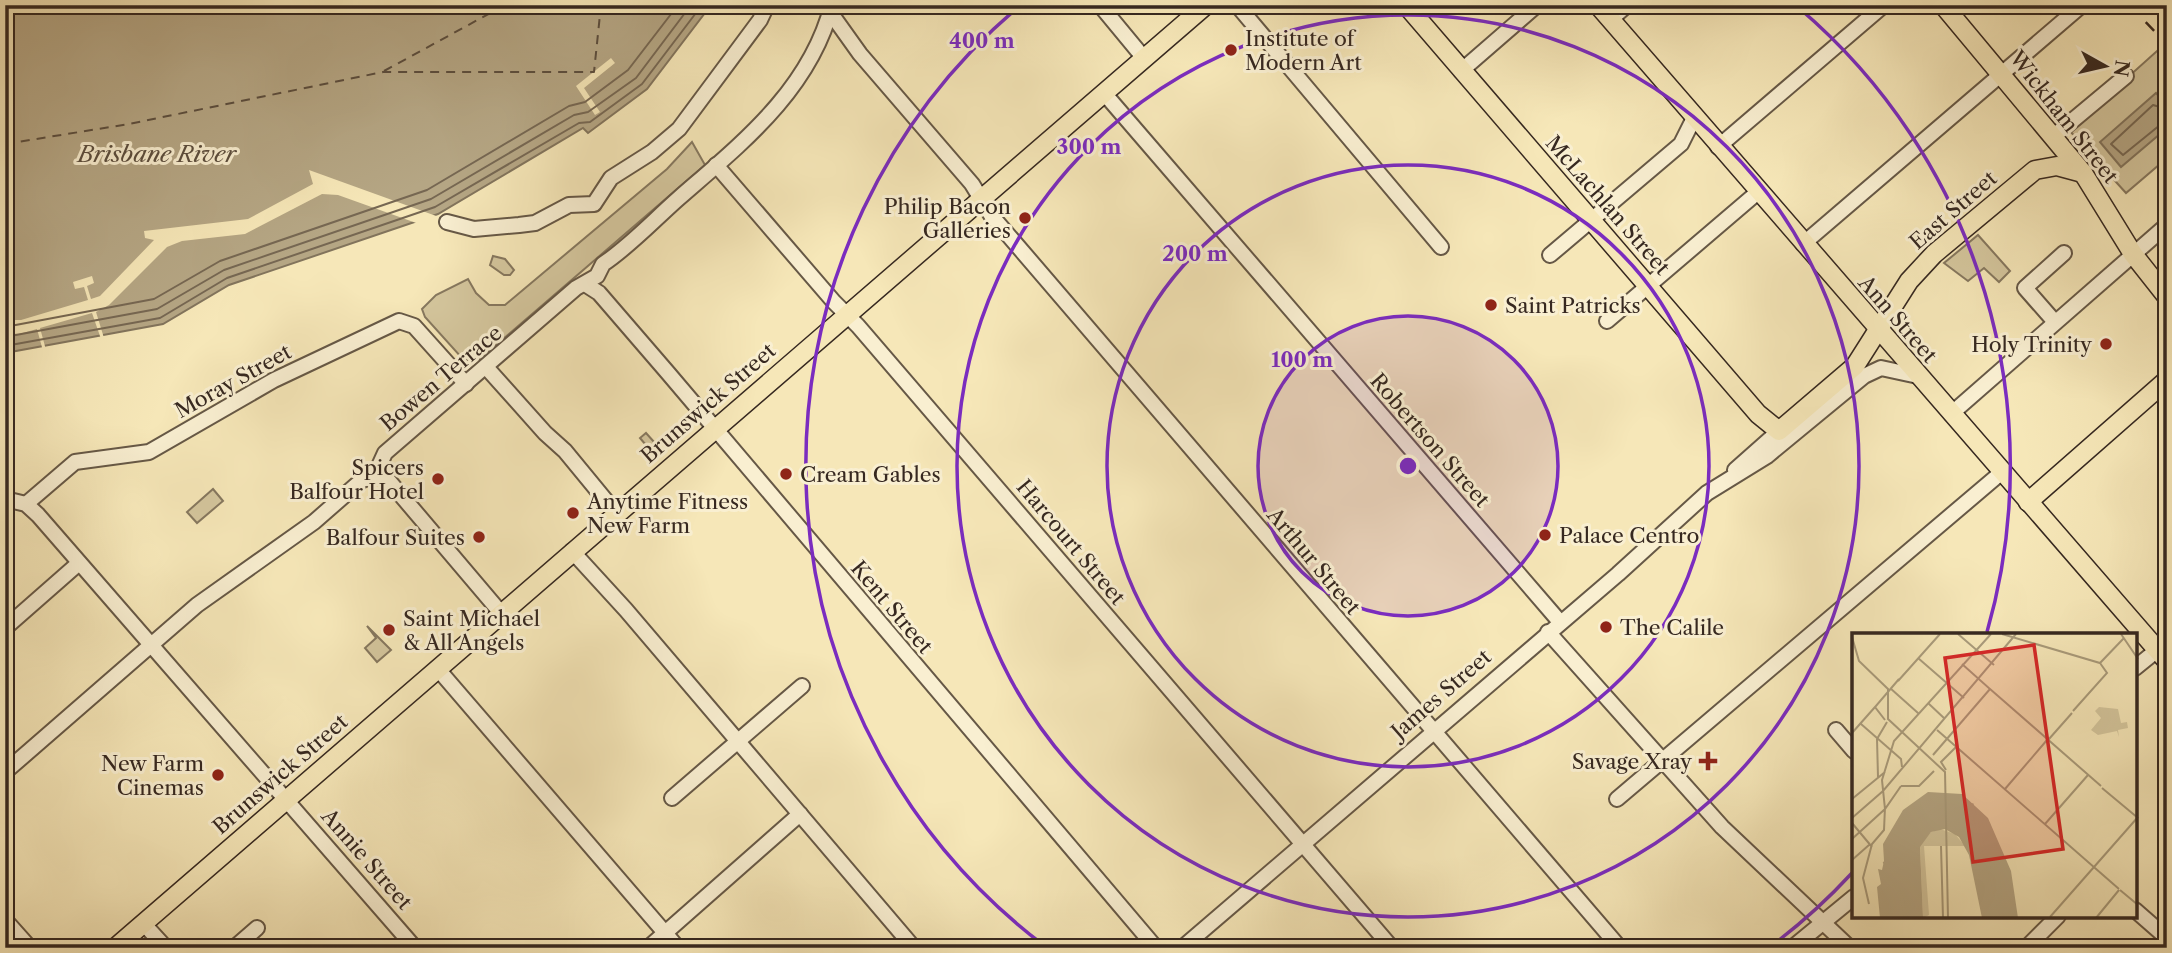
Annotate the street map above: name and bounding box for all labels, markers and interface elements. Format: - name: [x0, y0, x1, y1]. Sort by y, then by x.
- place label: Institute of Modern Art: [1245, 26, 1362, 75]
- text: 400 m: [949, 28, 1015, 53]
- north arrow: [2070, 32, 2140, 102]
- marker: Institute of Modern Art: [1223, 42, 1239, 58]
- street label: Wickham Street: [2004, 45, 2124, 189]
- text: N: [2109, 59, 2134, 78]
- street label: McLachlan Street: [1541, 130, 1676, 280]
- text: 300 m: [1057, 134, 1121, 159]
- water label: Brisbane River: [76, 140, 238, 168]
- street label: East Street: [1904, 165, 2002, 255]
- place label: Philip Bacon Galleries: [884, 194, 1011, 243]
- marker: Philip Bacon Galleries: [1017, 210, 1033, 226]
- text: 200 m: [1162, 241, 1228, 266]
- street label: Ann Street: [1853, 270, 1943, 368]
- place label: Saint Patricks: [1505, 293, 1641, 318]
- marker: Saint Patricks: [1483, 297, 1499, 313]
- street label: Bowen Terrace: [375, 320, 507, 436]
- place label: Holy Trinity: [1971, 332, 2092, 357]
- marker: Holy Trinity: [2098, 336, 2114, 352]
- street label: Brunswick Street: [636, 337, 781, 468]
- street label: Moray Street: [171, 339, 296, 423]
- text: 100 m: [1271, 347, 1333, 372]
- street label: Robertson Street: [1365, 368, 1495, 512]
- centre of rings: [1396, 454, 1420, 478]
- place label: Spicers Balfour Hotel: [289, 455, 424, 504]
- place label: Cream Gables: [800, 462, 941, 487]
- marker: Cream Gables: [778, 466, 794, 482]
- marker: Spicers Balfour Hotel: [430, 471, 446, 487]
- street label: Harcourt Street: [1011, 474, 1131, 610]
- place label: Anytime Fitness New Farm: [586, 489, 748, 538]
- street label: Arthur Street: [1262, 502, 1366, 620]
- marker: Anytime Fitness New Farm: [565, 505, 581, 521]
- place label: Palace Centro: [1559, 523, 1699, 548]
- place label: Balfour Suites: [326, 525, 465, 550]
- marker: Palace Centro: [1537, 527, 1553, 543]
- marker: Balfour Suites: [471, 529, 487, 545]
- street label: Kent Street: [846, 556, 938, 659]
- place label: Saint Michael & All Angels: [403, 606, 540, 655]
- place label: The Calile: [1620, 615, 1724, 640]
- marker: The Calile: [1598, 619, 1614, 635]
- marker: Saint Michael & All Angels: [381, 622, 397, 638]
- inset map: [1852, 633, 2137, 918]
- street label: James Street: [1384, 644, 1496, 746]
- street label: Brunswick Street: [208, 708, 353, 839]
- place label: Savage Xray: [1572, 749, 1692, 774]
- place label: New Farm Cinemas: [101, 751, 204, 800]
- marker: Savage Xray: [1698, 751, 1718, 771]
- marker: New Farm Cinemas: [210, 767, 226, 783]
- street label: Annie Street: [316, 803, 418, 915]

